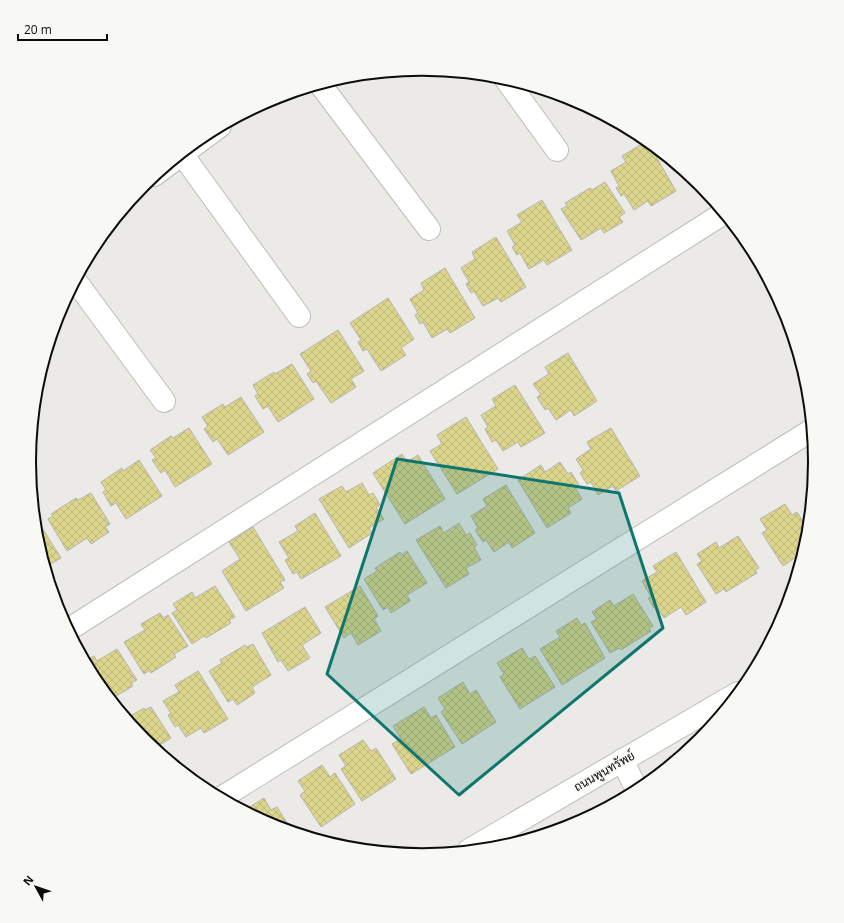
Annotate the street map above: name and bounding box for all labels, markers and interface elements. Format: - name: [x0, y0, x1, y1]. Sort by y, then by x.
- scale bar: [18, 16, 107, 42]
- text: 20 m: [24, 21, 52, 38]
- street label: ถนนพูนทรัพย์: [570, 747, 638, 795]
- north arrow: [16, 867, 56, 907]
- text: N: [19, 872, 37, 889]

